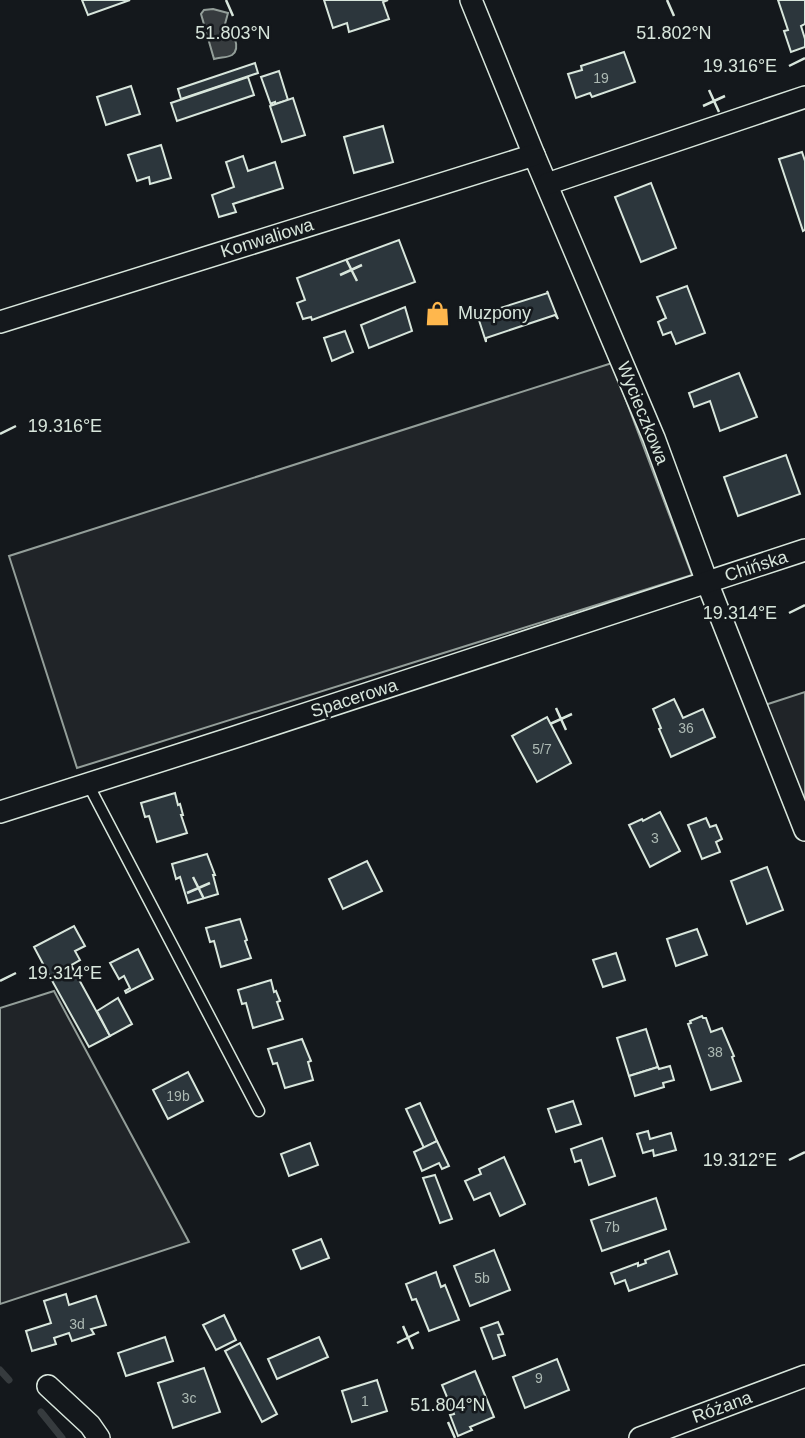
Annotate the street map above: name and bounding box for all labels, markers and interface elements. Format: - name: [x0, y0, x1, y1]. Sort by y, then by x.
- text: 51.803°N: [195, 23, 271, 43]
- text: 51.802°N: [636, 23, 712, 43]
- text: 19.316°E: [703, 56, 777, 76]
- house number: 19: [593, 70, 609, 86]
- street label: Konwaliowa: [218, 214, 317, 262]
- shop icon: Muzpony: [424, 299, 452, 327]
- place label: Muzpony: [458, 303, 531, 323]
- street label: Wycieczkowa: [613, 359, 673, 468]
- text: 19.316°E: [28, 416, 102, 436]
- street label: Chińska: [722, 546, 791, 586]
- text: 19.314°E: [703, 603, 777, 623]
- street label: Spacerowa: [308, 674, 401, 721]
- house number: 36: [678, 720, 694, 736]
- house number: 5/7: [532, 741, 552, 757]
- house number: 3: [651, 830, 659, 846]
- text: 19.314°E: [28, 963, 102, 983]
- house number: 38: [707, 1044, 723, 1060]
- house number: 19b: [166, 1088, 190, 1104]
- text: 19.312°E: [703, 1150, 777, 1170]
- house number: 7b: [604, 1219, 620, 1235]
- house number: 5b: [474, 1270, 490, 1286]
- house number: 3d: [69, 1316, 85, 1332]
- house number: 9: [535, 1370, 543, 1386]
- street label: Różana: [689, 1387, 755, 1427]
- house number: 3c: [182, 1390, 196, 1406]
- house number: 1: [361, 1393, 369, 1409]
- text: 51.804°N: [410, 1395, 486, 1415]

